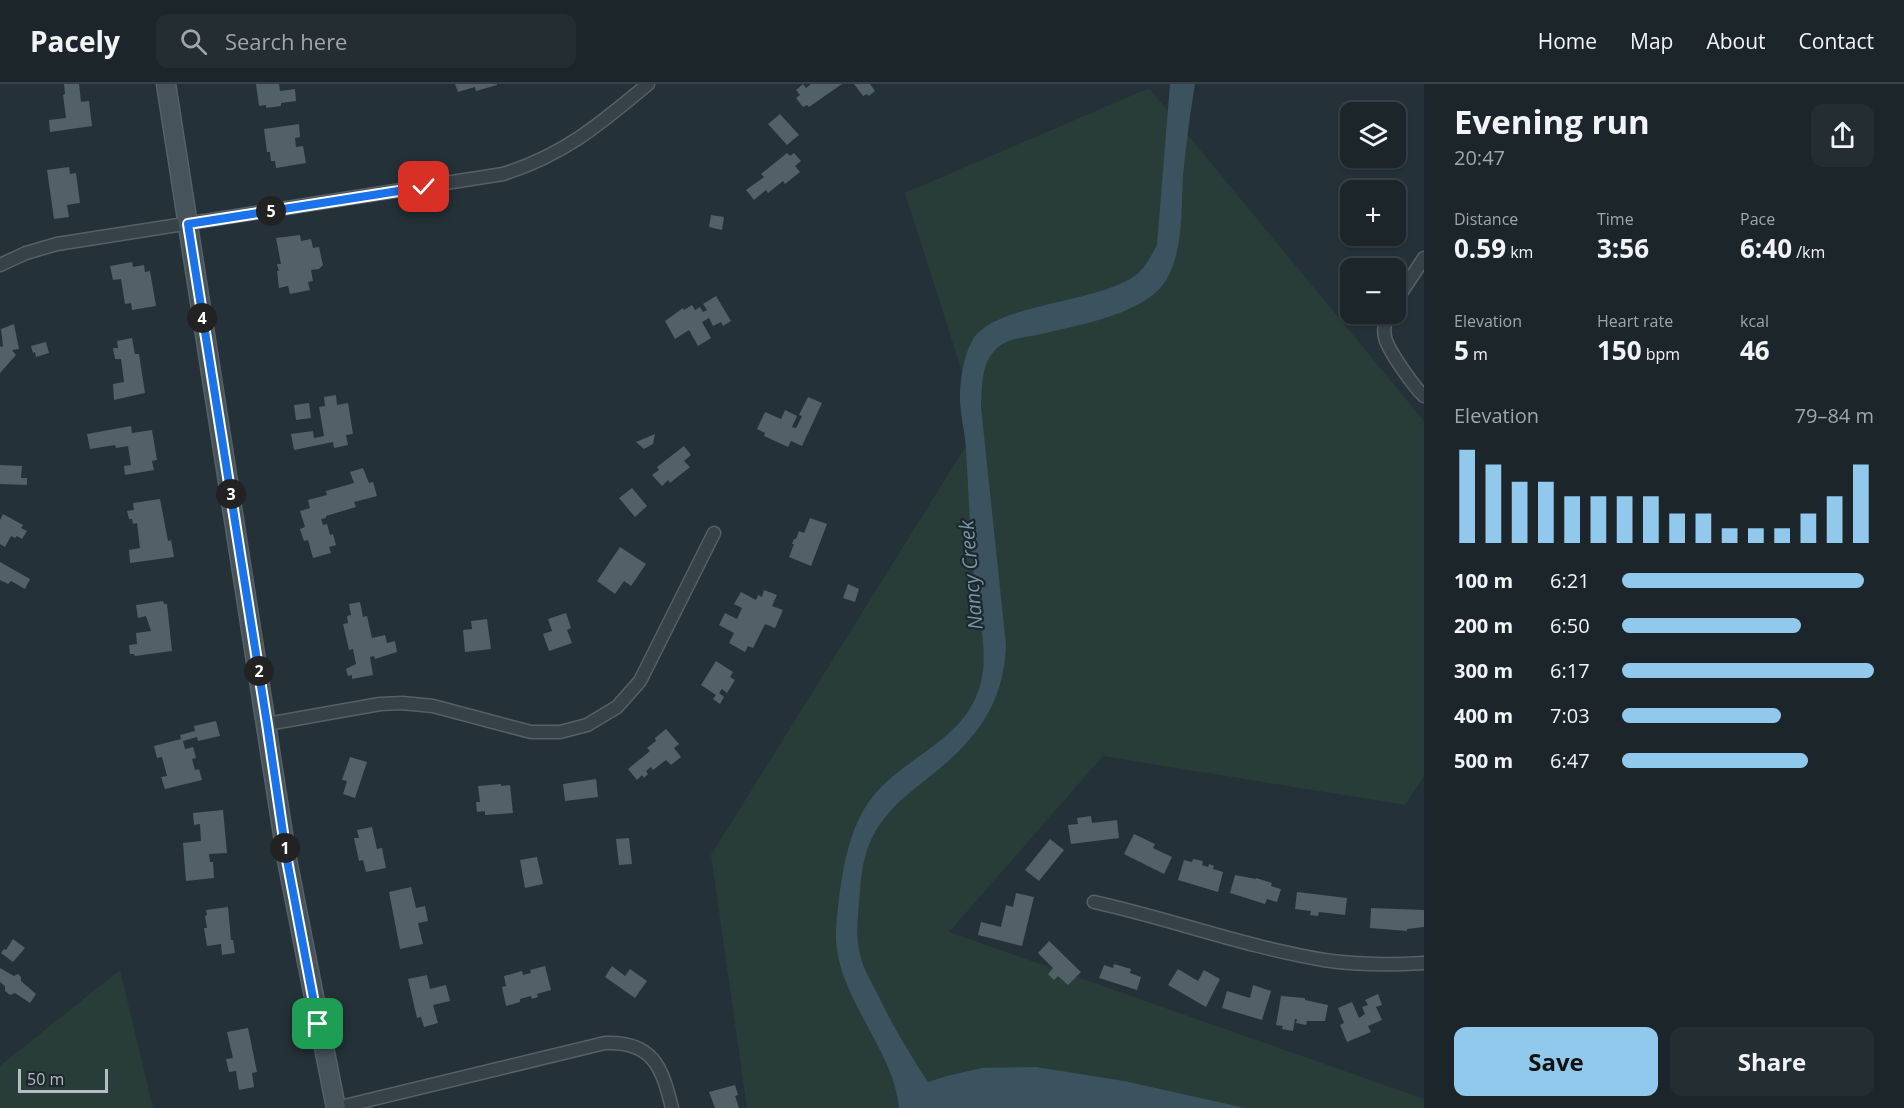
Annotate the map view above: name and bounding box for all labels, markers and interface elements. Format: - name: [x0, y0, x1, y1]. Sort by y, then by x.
- search box: [156, 14, 576, 68]
- text: Pacely: [30, 22, 120, 60]
- icon: search: [177, 25, 210, 58]
- text: Search here: [225, 26, 347, 56]
- text: Home: [1538, 27, 1597, 55]
- text: Map: [1630, 27, 1673, 55]
- text: About: [1706, 27, 1766, 55]
- text: Contact: [1799, 27, 1874, 55]
- text: Evening run: [1454, 99, 1650, 144]
- map controls: [1340, 102, 1406, 324]
- button: layers: [1340, 102, 1406, 168]
- button: share: [1811, 104, 1874, 167]
- text: 20:47: [1454, 144, 1505, 171]
- pin: [398, 161, 449, 212]
- icon: check: [407, 170, 440, 203]
- button: +: [1340, 180, 1406, 246]
- pin: 5: [256, 196, 286, 226]
- text: 5: [266, 200, 276, 222]
- text: Distance: [1454, 208, 1518, 230]
- text: Time: [1597, 208, 1634, 230]
- text: Pace: [1740, 208, 1775, 230]
- text: 0.59: [1454, 230, 1506, 266]
- text: 3:56: [1597, 230, 1649, 266]
- text: 6:40: [1740, 230, 1792, 266]
- text: km: [1506, 241, 1533, 263]
- text: /km: [1792, 241, 1825, 263]
- button: −: [1340, 258, 1406, 324]
- pin: 4: [187, 303, 217, 333]
- text: 4: [197, 307, 207, 329]
- text: Elevation: [1454, 310, 1522, 332]
- text: Heart rate: [1597, 310, 1673, 332]
- text: kcal: [1740, 310, 1769, 332]
- text: 5: [1454, 332, 1469, 368]
- text: 150: [1597, 332, 1642, 368]
- text: 46: [1740, 332, 1770, 368]
- text: m: [1469, 343, 1488, 365]
- text: bpm: [1642, 343, 1680, 365]
- text: Elevation: [1454, 402, 1539, 429]
- text: 79–84 m: [1795, 402, 1874, 429]
- pin: 3: [216, 479, 246, 509]
- text: 3: [226, 483, 236, 505]
- water label: Nancy Creek: [952, 518, 989, 631]
- text: 100 m: [1454, 567, 1513, 594]
- text: 6:21: [1550, 567, 1590, 594]
- text: 200 m: [1454, 612, 1513, 639]
- text: 6:50: [1550, 612, 1590, 639]
- pin: 2: [244, 656, 274, 686]
- text: 300 m: [1454, 657, 1513, 684]
- text: 6:17: [1550, 657, 1590, 684]
- text: 2: [254, 660, 264, 682]
- text: 400 m: [1454, 702, 1513, 729]
- text: 7:03: [1550, 702, 1590, 729]
- text: 500 m: [1454, 747, 1513, 774]
- text: 6:47: [1550, 747, 1590, 774]
- pin: 1: [270, 833, 300, 863]
- text: 1: [280, 837, 290, 859]
- pin: [292, 998, 343, 1049]
- icon: arrive: [301, 1007, 334, 1040]
- button: Save: [1454, 1027, 1658, 1096]
- button: Share: [1670, 1027, 1874, 1096]
- scale bar: [18, 1066, 108, 1094]
- text: 50 m: [27, 1068, 64, 1090]

